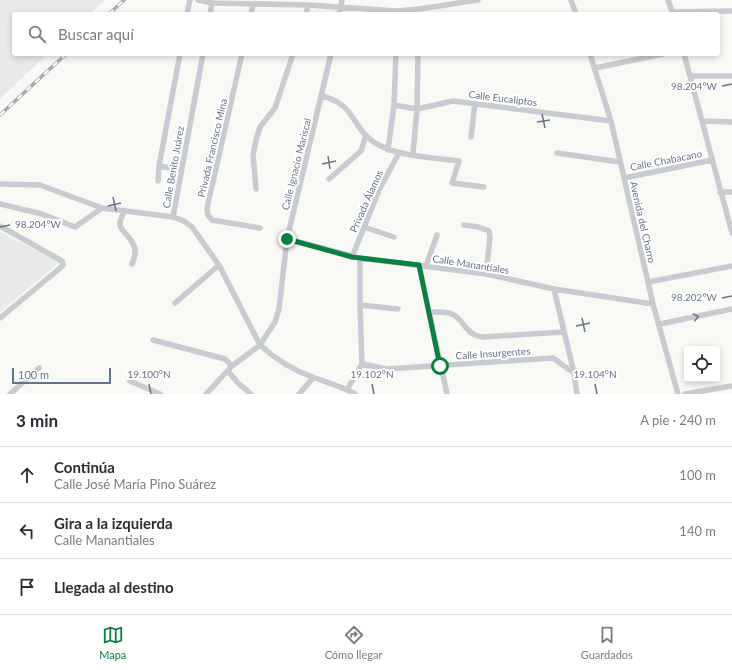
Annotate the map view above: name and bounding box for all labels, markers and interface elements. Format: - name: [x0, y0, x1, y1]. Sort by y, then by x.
- search box: [12, 12, 720, 56]
- icon: search: [26, 23, 48, 45]
- text: Buscar aquí: [58, 25, 134, 43]
- text: 98.204°W: [671, 80, 718, 92]
- street label: Calle Eucaliptos: [468, 88, 538, 108]
- street label: Privada Francisco Mina: [195, 97, 229, 199]
- street label: Calle Ignacio Mariscal: [279, 117, 313, 211]
- street label: Calle Benito Juárez: [160, 125, 186, 209]
- street label: Calle Chabacano: [629, 147, 703, 173]
- street label: Privada Álamos: [347, 168, 385, 234]
- street label: Avenida del Charro: [628, 180, 658, 264]
- text: 98.204°W: [15, 218, 62, 230]
- route end: [278, 230, 296, 248]
- street label: Calle Manantiales: [432, 252, 510, 276]
- text: 98.202°W: [671, 291, 718, 303]
- one-way arrow: [693, 313, 699, 321]
- street label: Calle Insurgentes: [455, 344, 531, 362]
- map controls: [684, 346, 720, 382]
- button: locate: [684, 346, 720, 382]
- route start: [431, 357, 449, 375]
- scale bar: [12, 366, 111, 385]
- text: 100 m: [18, 368, 49, 381]
- text: 19.100°N: [127, 368, 171, 380]
- text: 19.102°N: [350, 368, 394, 380]
- text: 19.104°N: [573, 368, 617, 380]
- text: 3 min: [16, 410, 58, 431]
- text: A pie · 240 m: [640, 412, 716, 428]
- text: Continúa: [54, 458, 115, 476]
- icon: ahead: [16, 464, 38, 486]
- text: 100 m: [679, 467, 716, 483]
- text: Calle José María Pino Suárez: [54, 476, 216, 492]
- text: Gira a la izquierda: [54, 514, 173, 532]
- icon: left: [16, 520, 38, 542]
- text: 140 m: [679, 523, 716, 539]
- text: Calle Manantiales: [54, 532, 155, 548]
- icon: arrive: [16, 576, 38, 598]
- text: Llegada al destino: [54, 578, 174, 596]
- tab: Mapa: [99, 624, 126, 661]
- tab: Cómo llegar: [325, 624, 382, 661]
- tab: Guardados: [581, 624, 633, 661]

